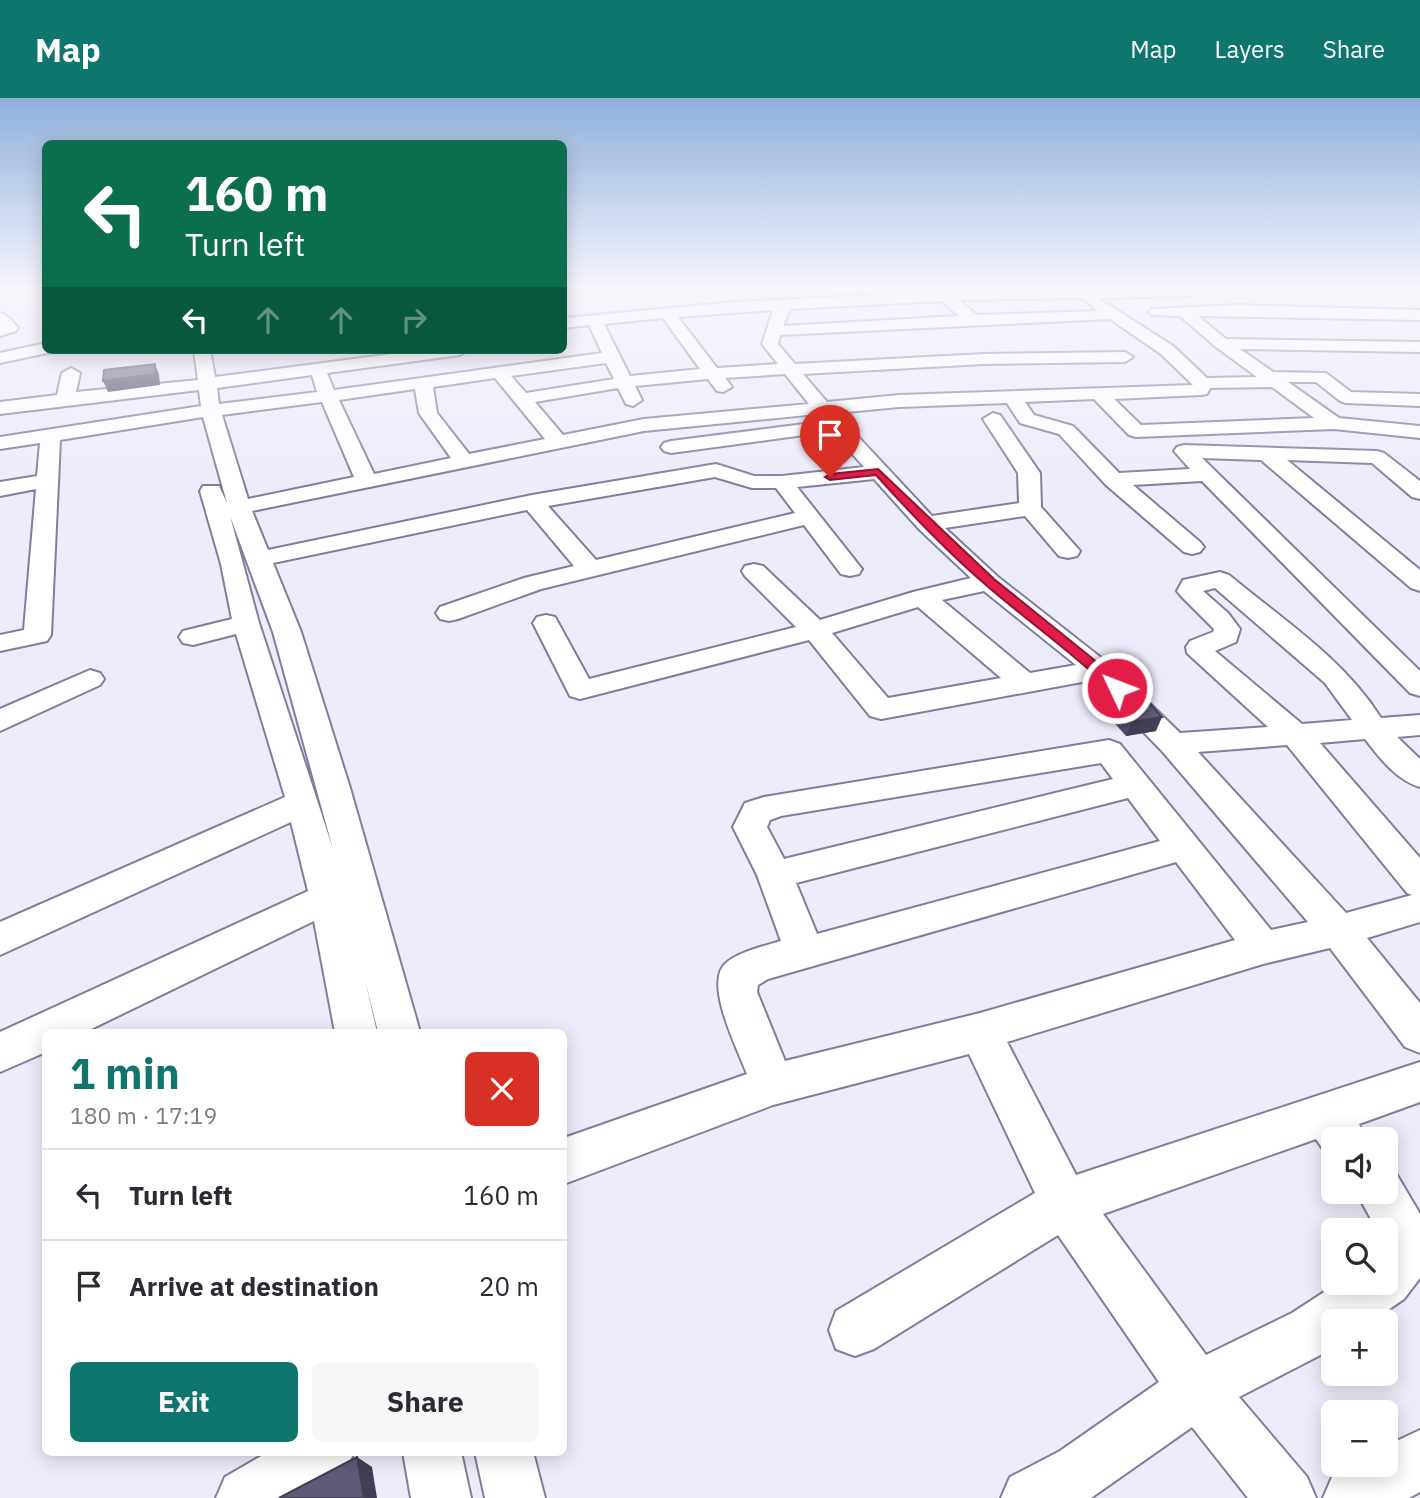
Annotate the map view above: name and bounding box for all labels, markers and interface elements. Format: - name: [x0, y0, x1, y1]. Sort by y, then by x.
- text: Map: [35, 28, 101, 71]
- text: Map: [1130, 33, 1177, 65]
- text: Layers: [1215, 33, 1285, 65]
- text: Share: [1323, 33, 1385, 65]
- text: 160 m: [185, 161, 329, 224]
- icon: left: [70, 168, 161, 259]
- text: Turn left: [185, 223, 305, 265]
- icon: left: [176, 301, 214, 339]
- icon: ahead: [249, 301, 287, 339]
- icon: ahead: [322, 301, 360, 339]
- icon: right: [395, 301, 433, 339]
- pin: [800, 405, 860, 477]
- icon: arrive: [811, 416, 849, 454]
- position arrow: [1080, 651, 1154, 725]
- text: 1 min: [70, 1046, 180, 1101]
- button: close: [465, 1052, 539, 1126]
- text: 180 m · 17:19: [70, 1100, 217, 1130]
- map controls: [1321, 1127, 1398, 1477]
- button: sound: [1321, 1127, 1398, 1204]
- icon: left: [70, 1176, 108, 1214]
- text: Turn left: [129, 1178, 232, 1212]
- text: 160 m: [463, 1178, 539, 1212]
- button: search: [1321, 1218, 1398, 1295]
- icon: arrive: [70, 1267, 108, 1305]
- text: Arrive at destination: [129, 1269, 379, 1303]
- text: 20 m: [479, 1269, 539, 1303]
- button: +: [1321, 1309, 1398, 1386]
- button: Exit: [70, 1362, 298, 1442]
- button: Share: [312, 1362, 539, 1442]
- button: −: [1321, 1400, 1398, 1477]

